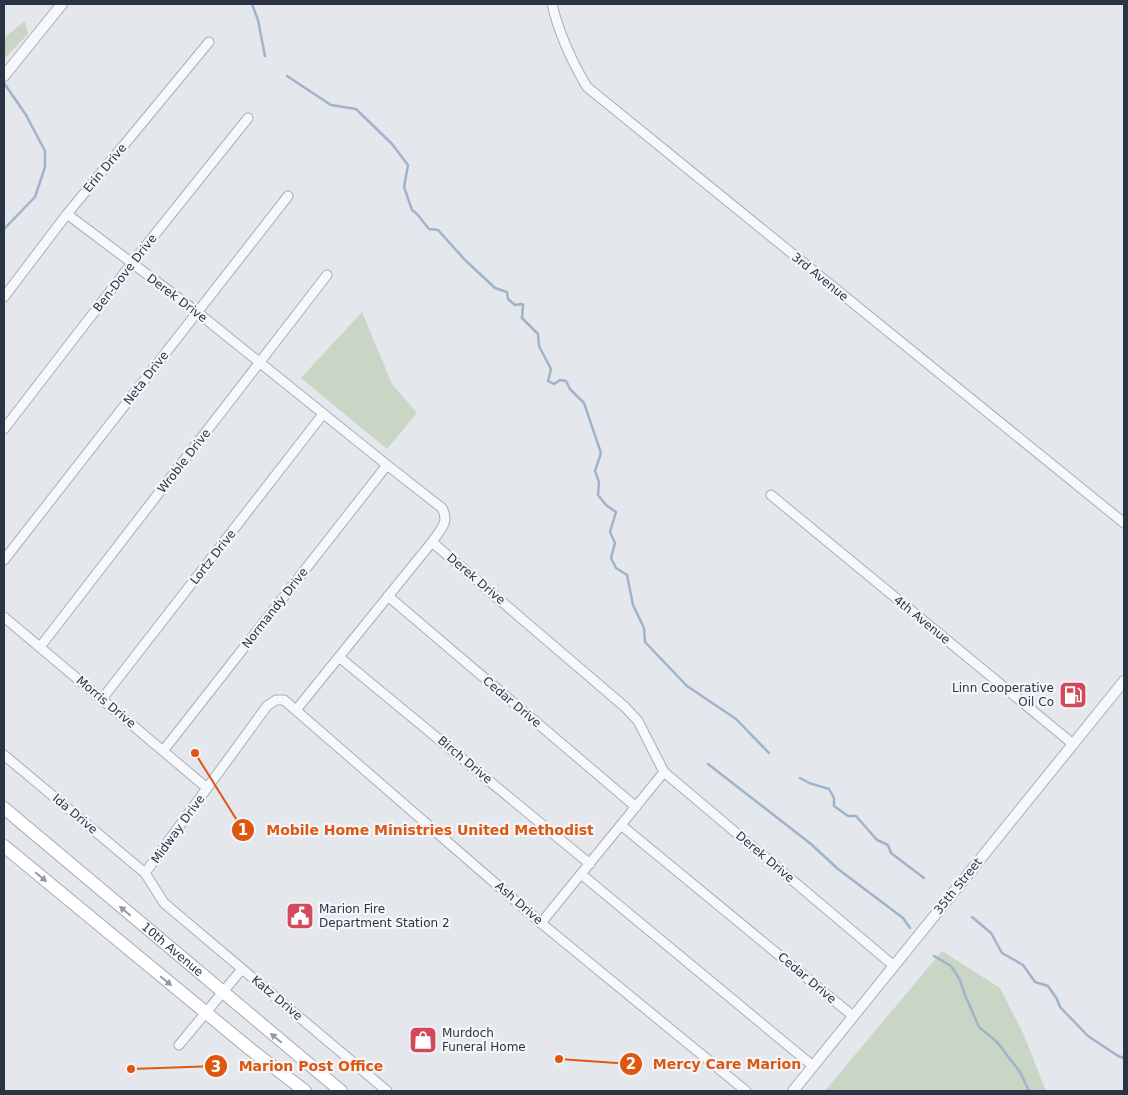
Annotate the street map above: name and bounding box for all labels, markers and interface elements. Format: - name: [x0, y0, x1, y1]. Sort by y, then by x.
- street label: Erin Drive: [81, 141, 129, 195]
- street label: Ben-Dove Drive: [90, 231, 160, 315]
- street label: 3rd Avenue: [789, 250, 851, 304]
- street label: Derek Drive: [144, 271, 210, 325]
- street label: Neta Drive: [121, 348, 171, 408]
- street label: Wroble Drive: [155, 426, 213, 496]
- street label: Lortz Drive: [187, 527, 239, 587]
- street label: Derek Drive: [444, 551, 508, 607]
- street label: Normandy Drive: [239, 565, 311, 651]
- street label: 4th Avenue: [891, 593, 953, 647]
- street label: Morris Drive: [74, 673, 138, 731]
- street label: Cedar Drive: [480, 674, 544, 730]
- fuel station icon: Linn Cooperative Oil Co: [1058, 680, 1088, 710]
- place label: Linn Cooperative Oil Co: [952, 681, 1054, 709]
- street label: Birch Drive: [435, 733, 495, 787]
- street label: Ida Drive: [50, 791, 100, 837]
- street label: Midway Drive: [148, 792, 208, 866]
- callout: Mobile Home Ministries United Methodist: [231, 815, 603, 844]
- text: 1: [238, 821, 248, 839]
- text: Mobile Home Ministries United Methodist: [266, 822, 594, 838]
- street label: Derek Drive: [733, 829, 797, 885]
- street label: 35th Street: [931, 855, 985, 917]
- one-way arrow: [34, 872, 47, 883]
- street label: Ash Drive: [493, 879, 545, 927]
- public building icon: Marion Fire Department Station 2: [285, 901, 315, 931]
- place label: Marion Fire Department Station 2: [319, 902, 450, 930]
- one-way arrow: [119, 905, 132, 916]
- street label: 10th Avenue: [139, 920, 206, 979]
- street label: Cedar Drive: [775, 950, 839, 1006]
- street label: Katz Drive: [249, 973, 305, 1023]
- one-way arrow: [160, 975, 173, 986]
- shop icon: Murdoch Funeral Home: [408, 1025, 438, 1055]
- place label: Murdoch Funeral Home: [442, 1026, 526, 1054]
- one-way arrow: [270, 1032, 283, 1043]
- callout: Mercy Care Marion: [618, 1049, 812, 1078]
- callout: Marion Post Office: [204, 1052, 393, 1081]
- text: 2: [626, 1055, 636, 1073]
- text: Mercy Care Marion: [653, 1056, 801, 1072]
- text: 3: [211, 1058, 221, 1076]
- text: Marion Post Office: [239, 1058, 383, 1074]

